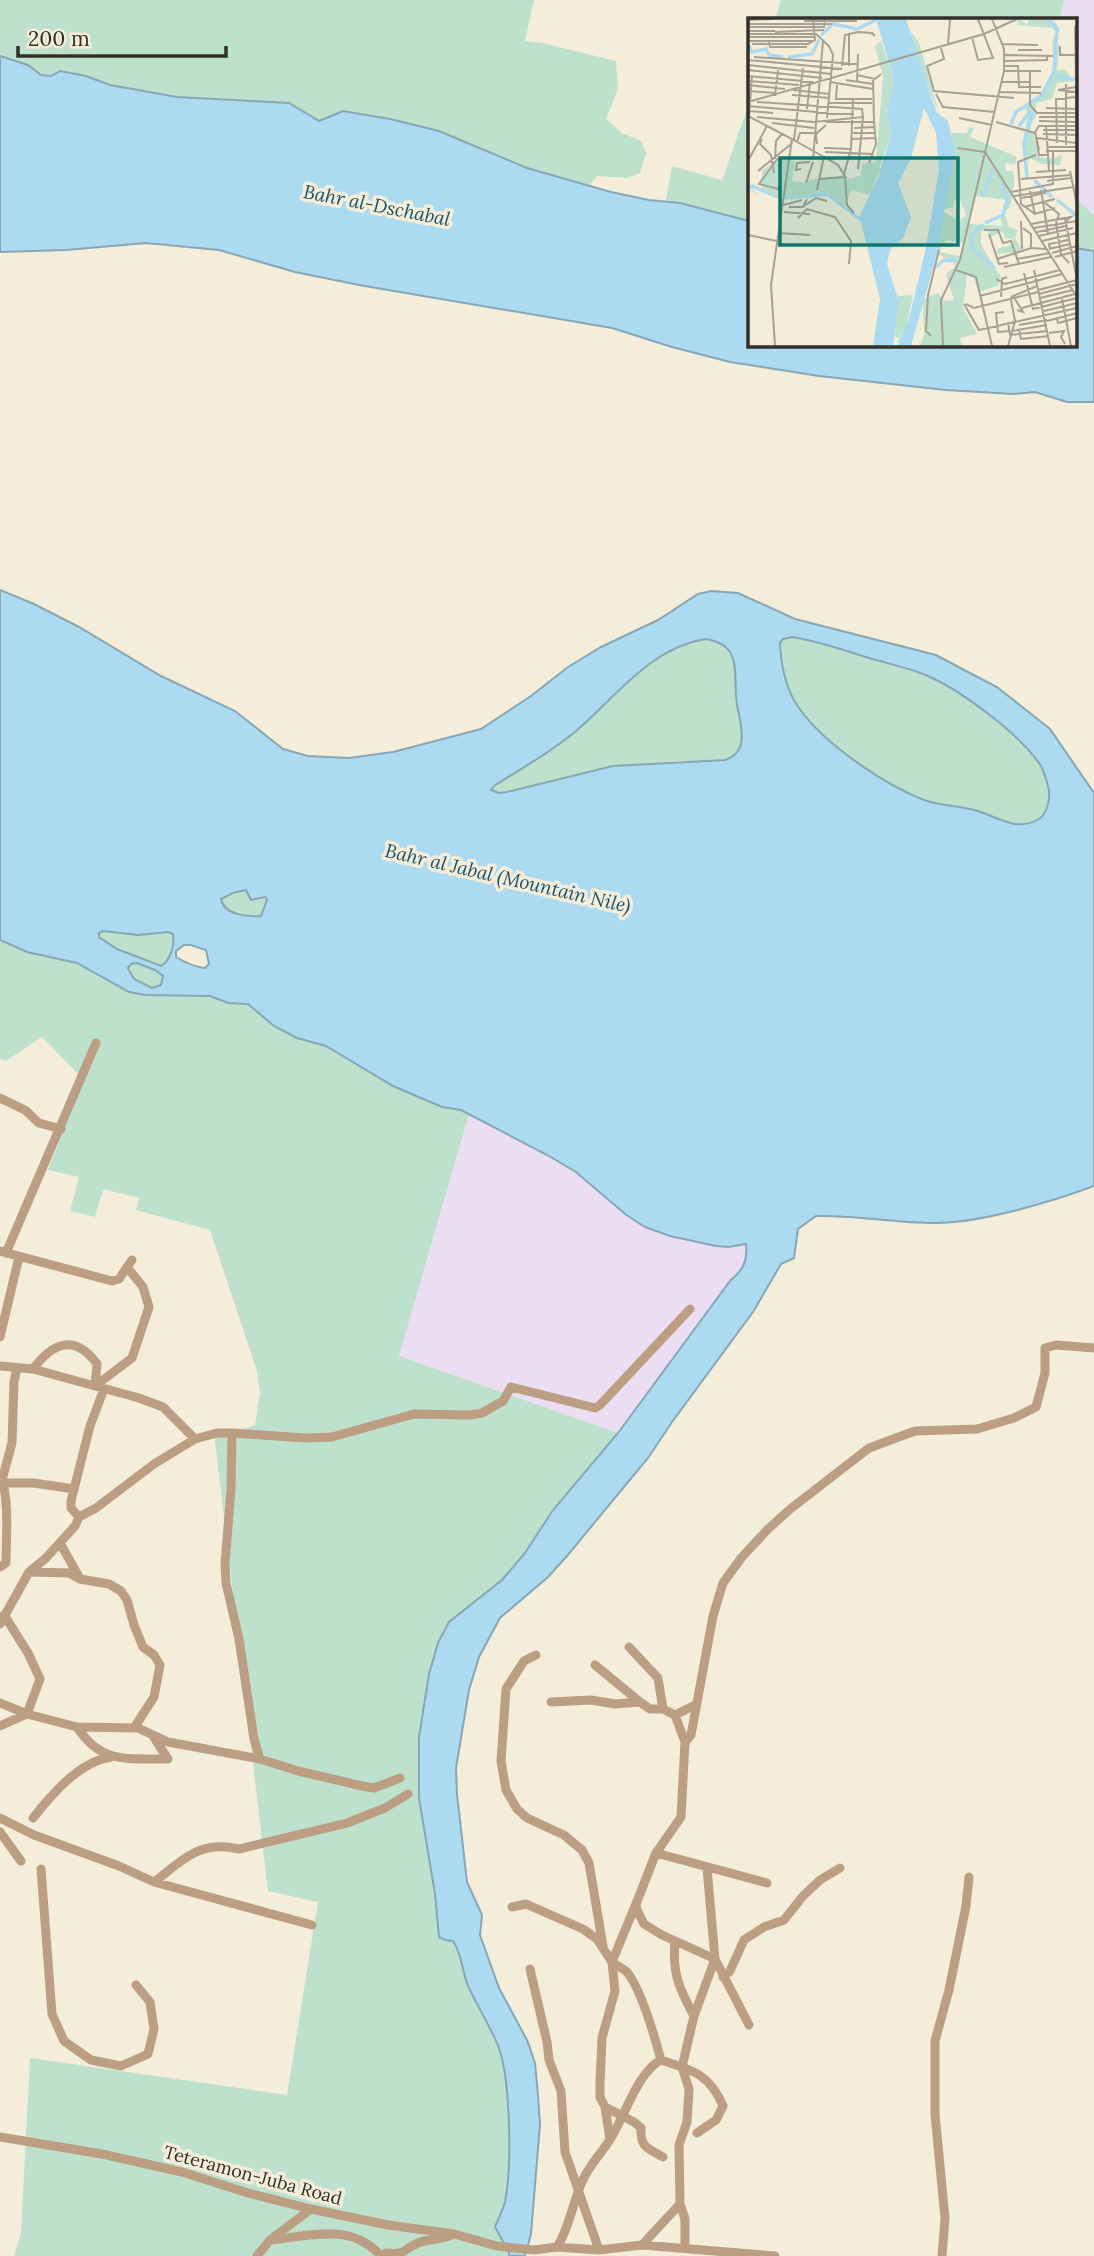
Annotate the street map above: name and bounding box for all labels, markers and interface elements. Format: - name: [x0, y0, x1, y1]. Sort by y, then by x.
- scale bar: [18, 14, 226, 58]
- inset map: [748, 18, 1076, 346]
- text: 200 m: [28, 25, 90, 52]
- water label: Bahr al-Dschabal: [302, 179, 453, 231]
- water label: Bahr al Jabal (Mountain Nile): [383, 838, 633, 919]
- street label: Teteramon-Juba Road: [161, 2140, 345, 2210]

